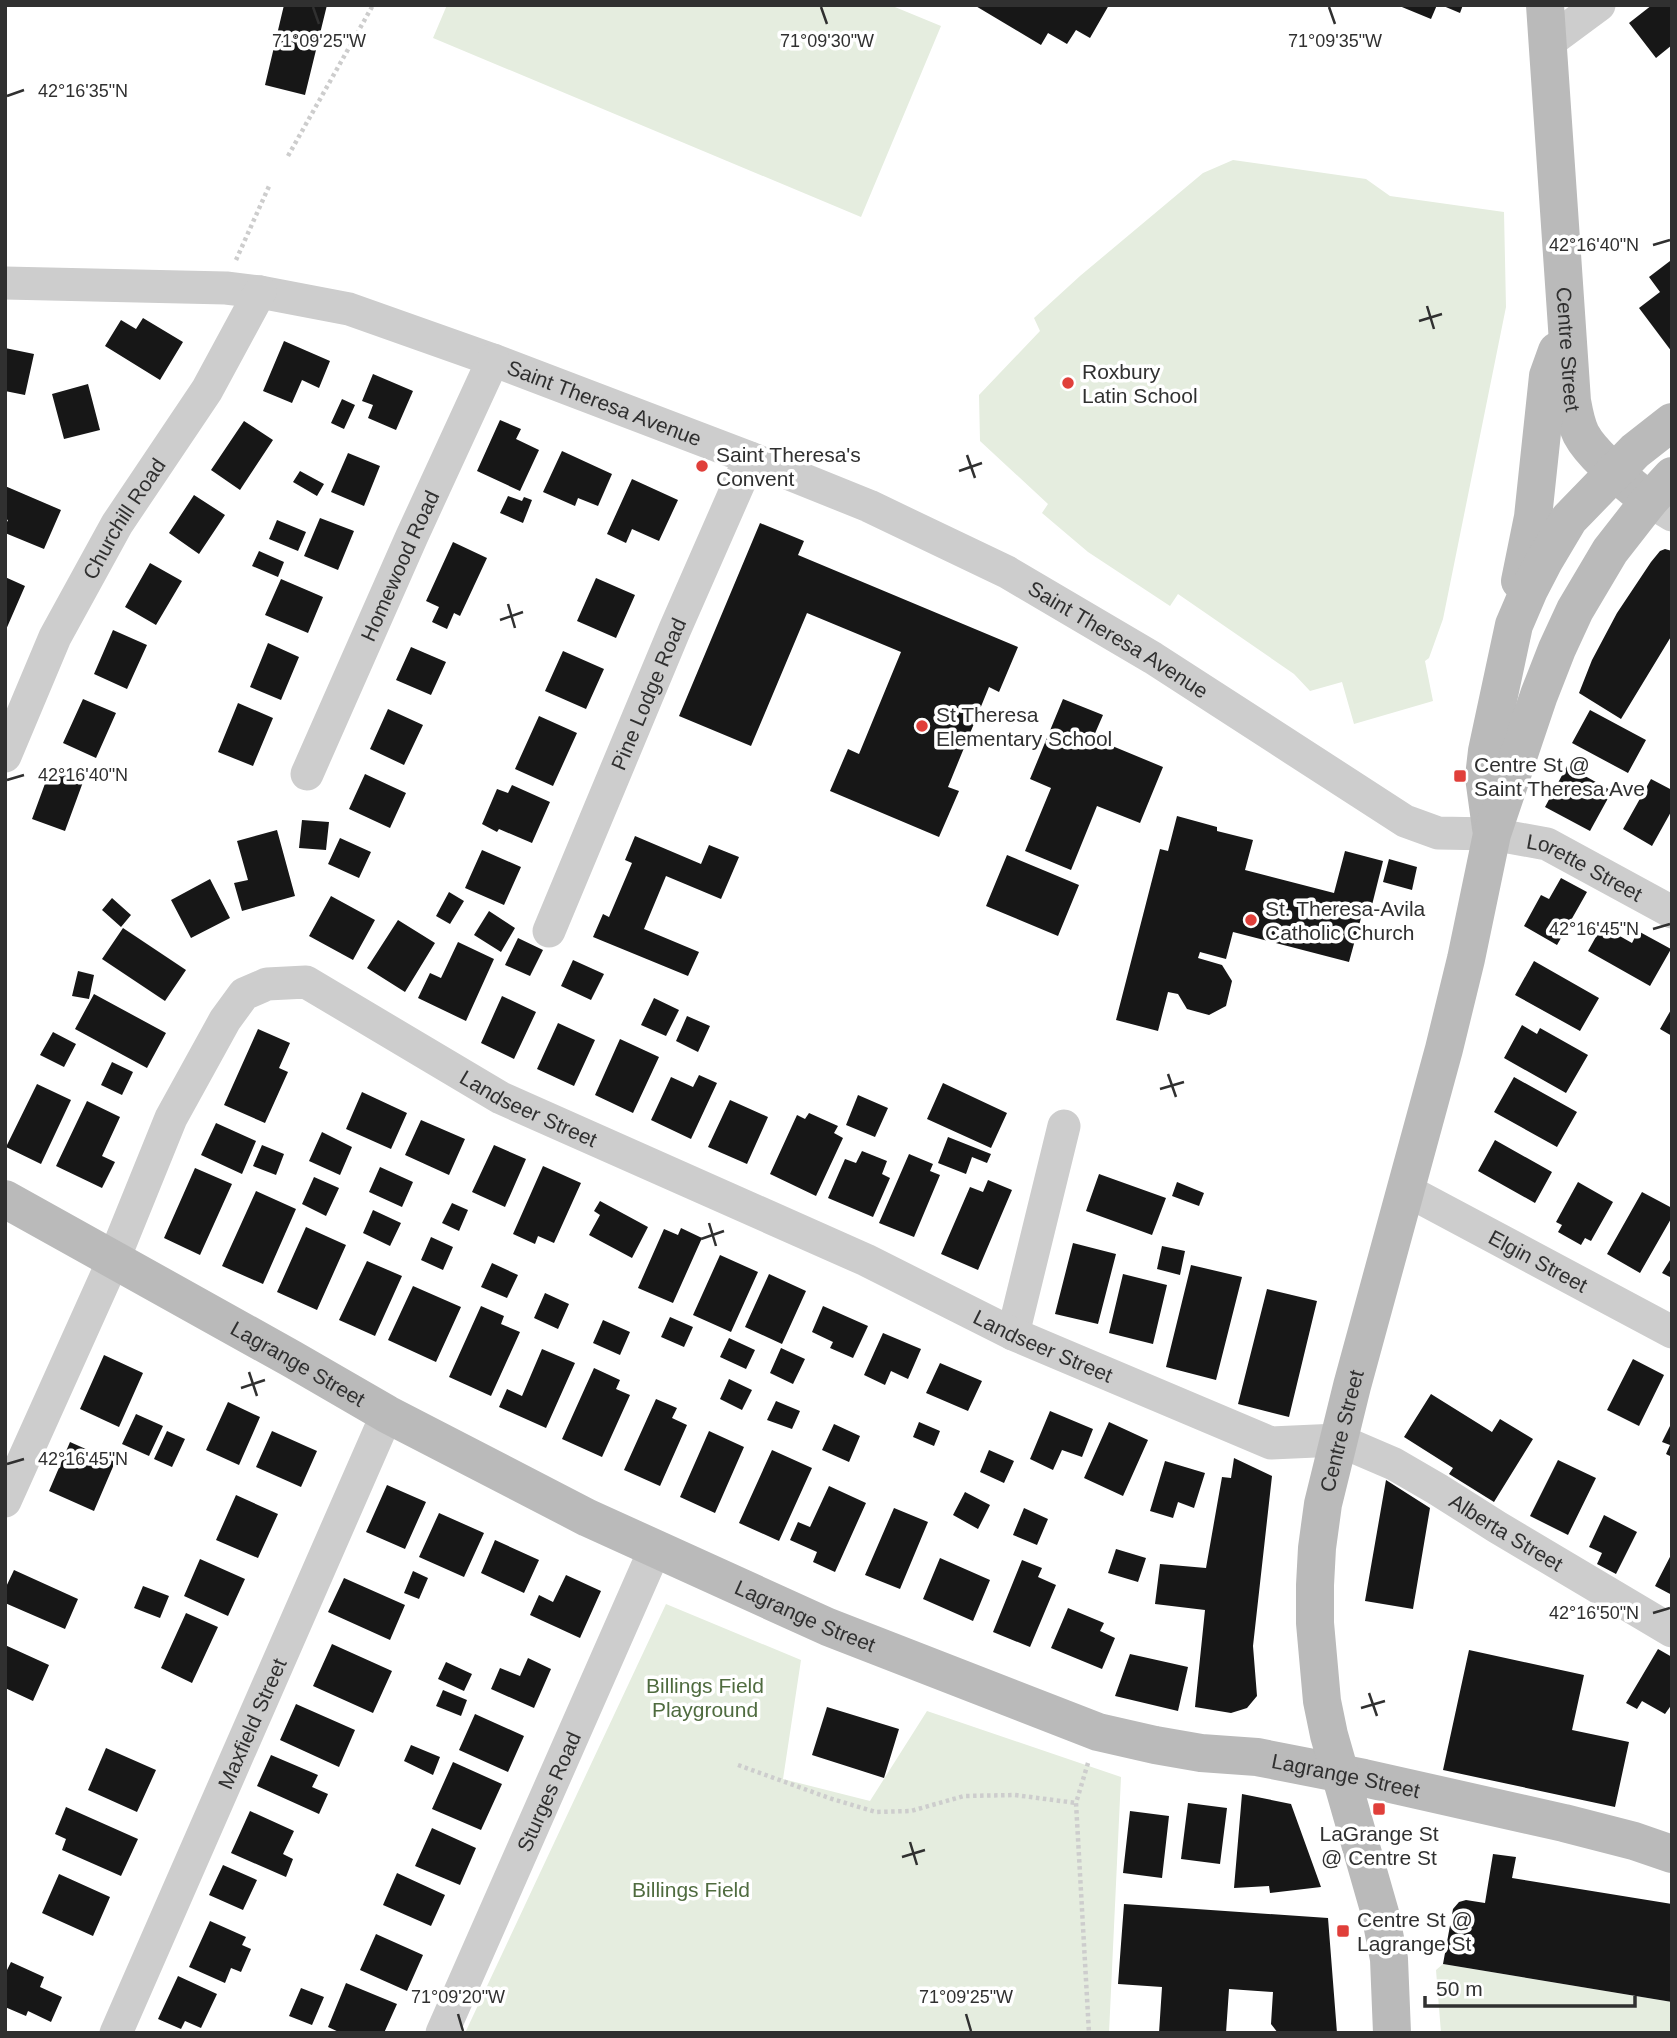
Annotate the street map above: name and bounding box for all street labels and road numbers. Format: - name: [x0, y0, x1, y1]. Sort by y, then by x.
- street label: Centre Street: [1553, 286, 1585, 414]
- street label: Saint Theresa Avenue: [504, 355, 705, 450]
- street label: Churchill Road: [78, 454, 169, 583]
- street label: Homewood Road: [356, 487, 443, 644]
- street label: Saint Theresa Avenue: [1024, 576, 1213, 702]
- street label: Pine Lodge Road: [606, 614, 690, 773]
- street label: Lorette Street: [1525, 829, 1647, 905]
- street label: Landseer Street: [456, 1065, 601, 1151]
- street label: Elgin Street: [1485, 1225, 1592, 1296]
- street label: Landseer Street: [970, 1305, 1116, 1386]
- street label: Lagrange Street: [227, 1316, 370, 1411]
- street label: Centre Street: [1315, 1367, 1367, 1494]
- street label: Alberta Street: [1446, 1489, 1567, 1575]
- street label: Lagrange Street: [732, 1575, 879, 1656]
- street label: Maxfield Street: [213, 1654, 290, 1792]
- street label: Sturges Road: [512, 1728, 585, 1855]
- street label: Lagrange Street: [1270, 1749, 1422, 1802]

